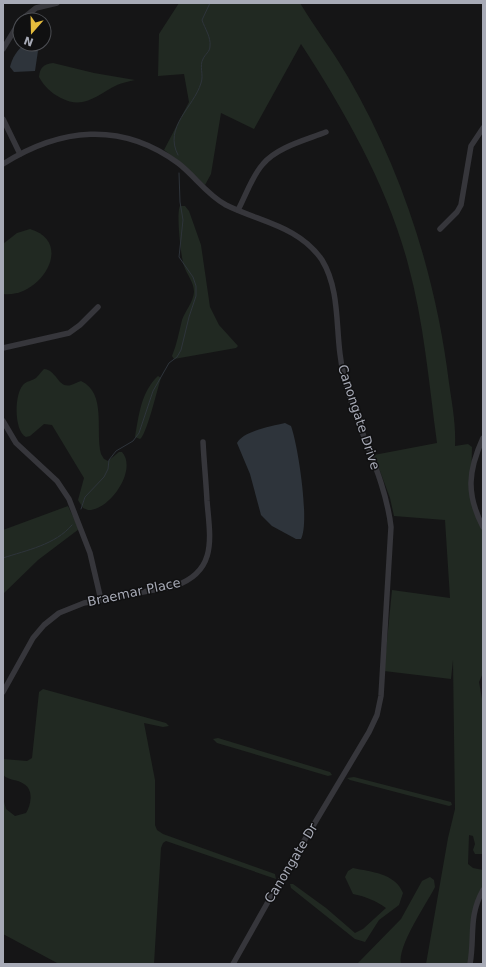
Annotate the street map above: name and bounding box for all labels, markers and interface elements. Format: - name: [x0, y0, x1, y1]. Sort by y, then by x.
- north arrow: [12, 12, 52, 52]
- text: N: [22, 33, 35, 49]
- street label: Canongate Drive: [335, 363, 383, 471]
- street label: Braemar Place: [86, 575, 182, 609]
- street label: Canongate Dr: [261, 820, 321, 906]

